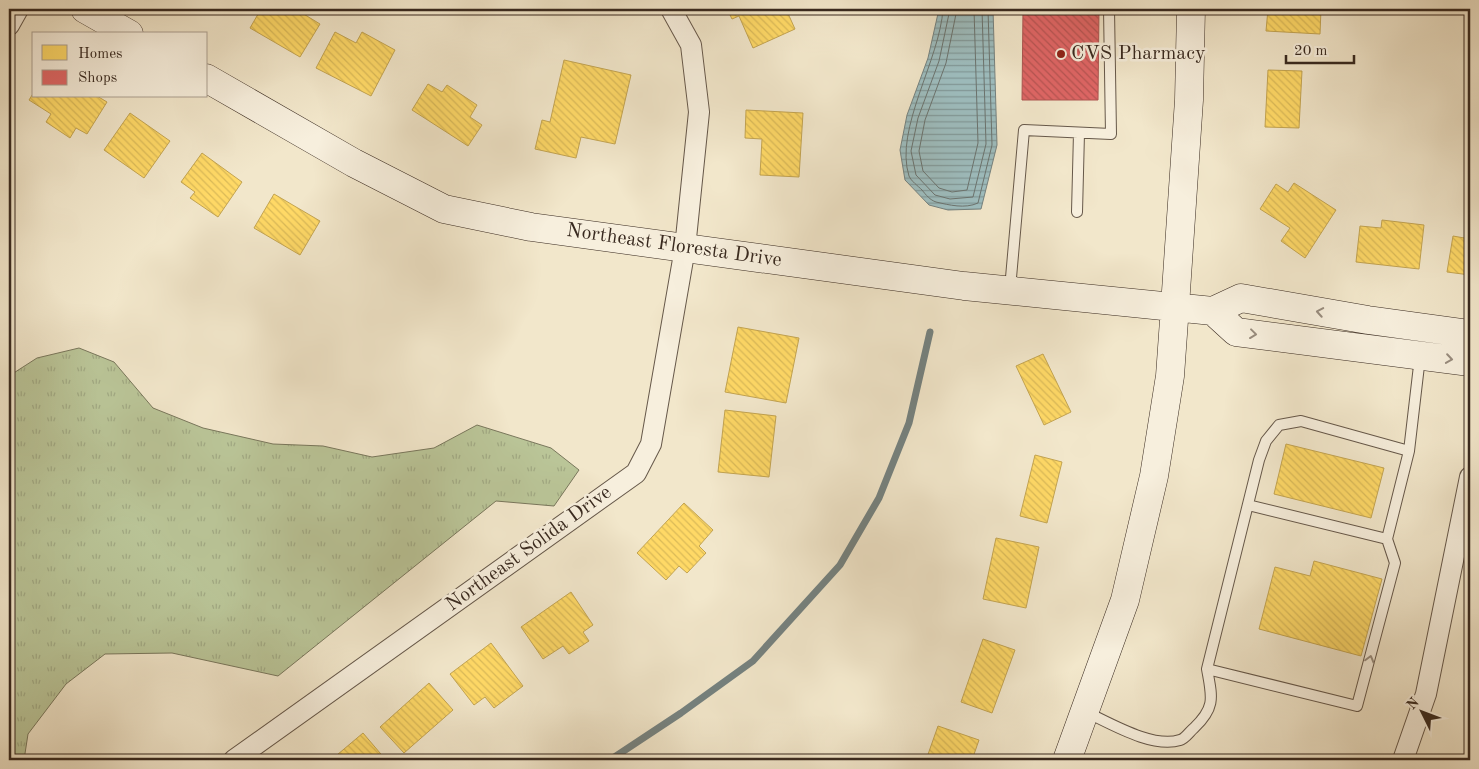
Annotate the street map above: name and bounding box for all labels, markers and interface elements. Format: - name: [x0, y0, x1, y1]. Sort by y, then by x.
- legend: [32, 32, 208, 98]
- scale bar: [1286, 32, 1354, 64]
- place label: CVS Pharmacy: [1071, 44, 1206, 64]
- text: 20 m: [1294, 44, 1328, 59]
- text: Homes: [78, 47, 123, 62]
- marker: CVS Pharmacy: [1055, 48, 1067, 60]
- text: Shops: [78, 71, 117, 86]
- street label: Northeast Floresta Drive: [565, 221, 783, 271]
- one-way arrow: [1315, 307, 1324, 317]
- one-way arrow: [1250, 328, 1258, 339]
- one-way arrow: [1445, 354, 1454, 364]
- street label: Northeast Solida Drive: [443, 482, 615, 616]
- one-way arrow: [1364, 656, 1374, 664]
- north arrow: [1396, 686, 1446, 736]
- text: N: [1404, 695, 1422, 713]

